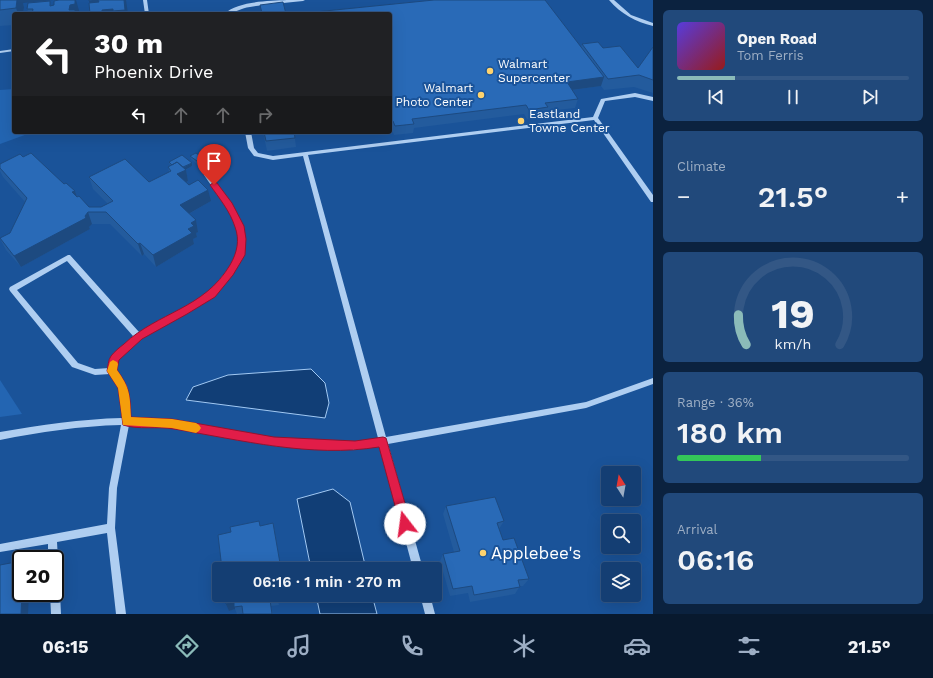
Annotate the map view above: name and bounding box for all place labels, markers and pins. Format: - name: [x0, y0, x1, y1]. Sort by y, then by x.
- place label: Walmart Supercenter: [498, 57, 570, 85]
- marker: Walmart Supercenter: [485, 66, 495, 76]
- place label: Walmart Photo Center: [395, 81, 473, 109]
- marker: Walmart Photo Center: [476, 90, 486, 100]
- place label: Eastland Towne Center: [529, 107, 610, 135]
- marker: Eastland Towne Center: [516, 116, 526, 126]
- pin: [197, 144, 231, 185]
- place label: Applebee's: [491, 543, 581, 563]
- marker: Applebee's: [478, 548, 488, 558]

